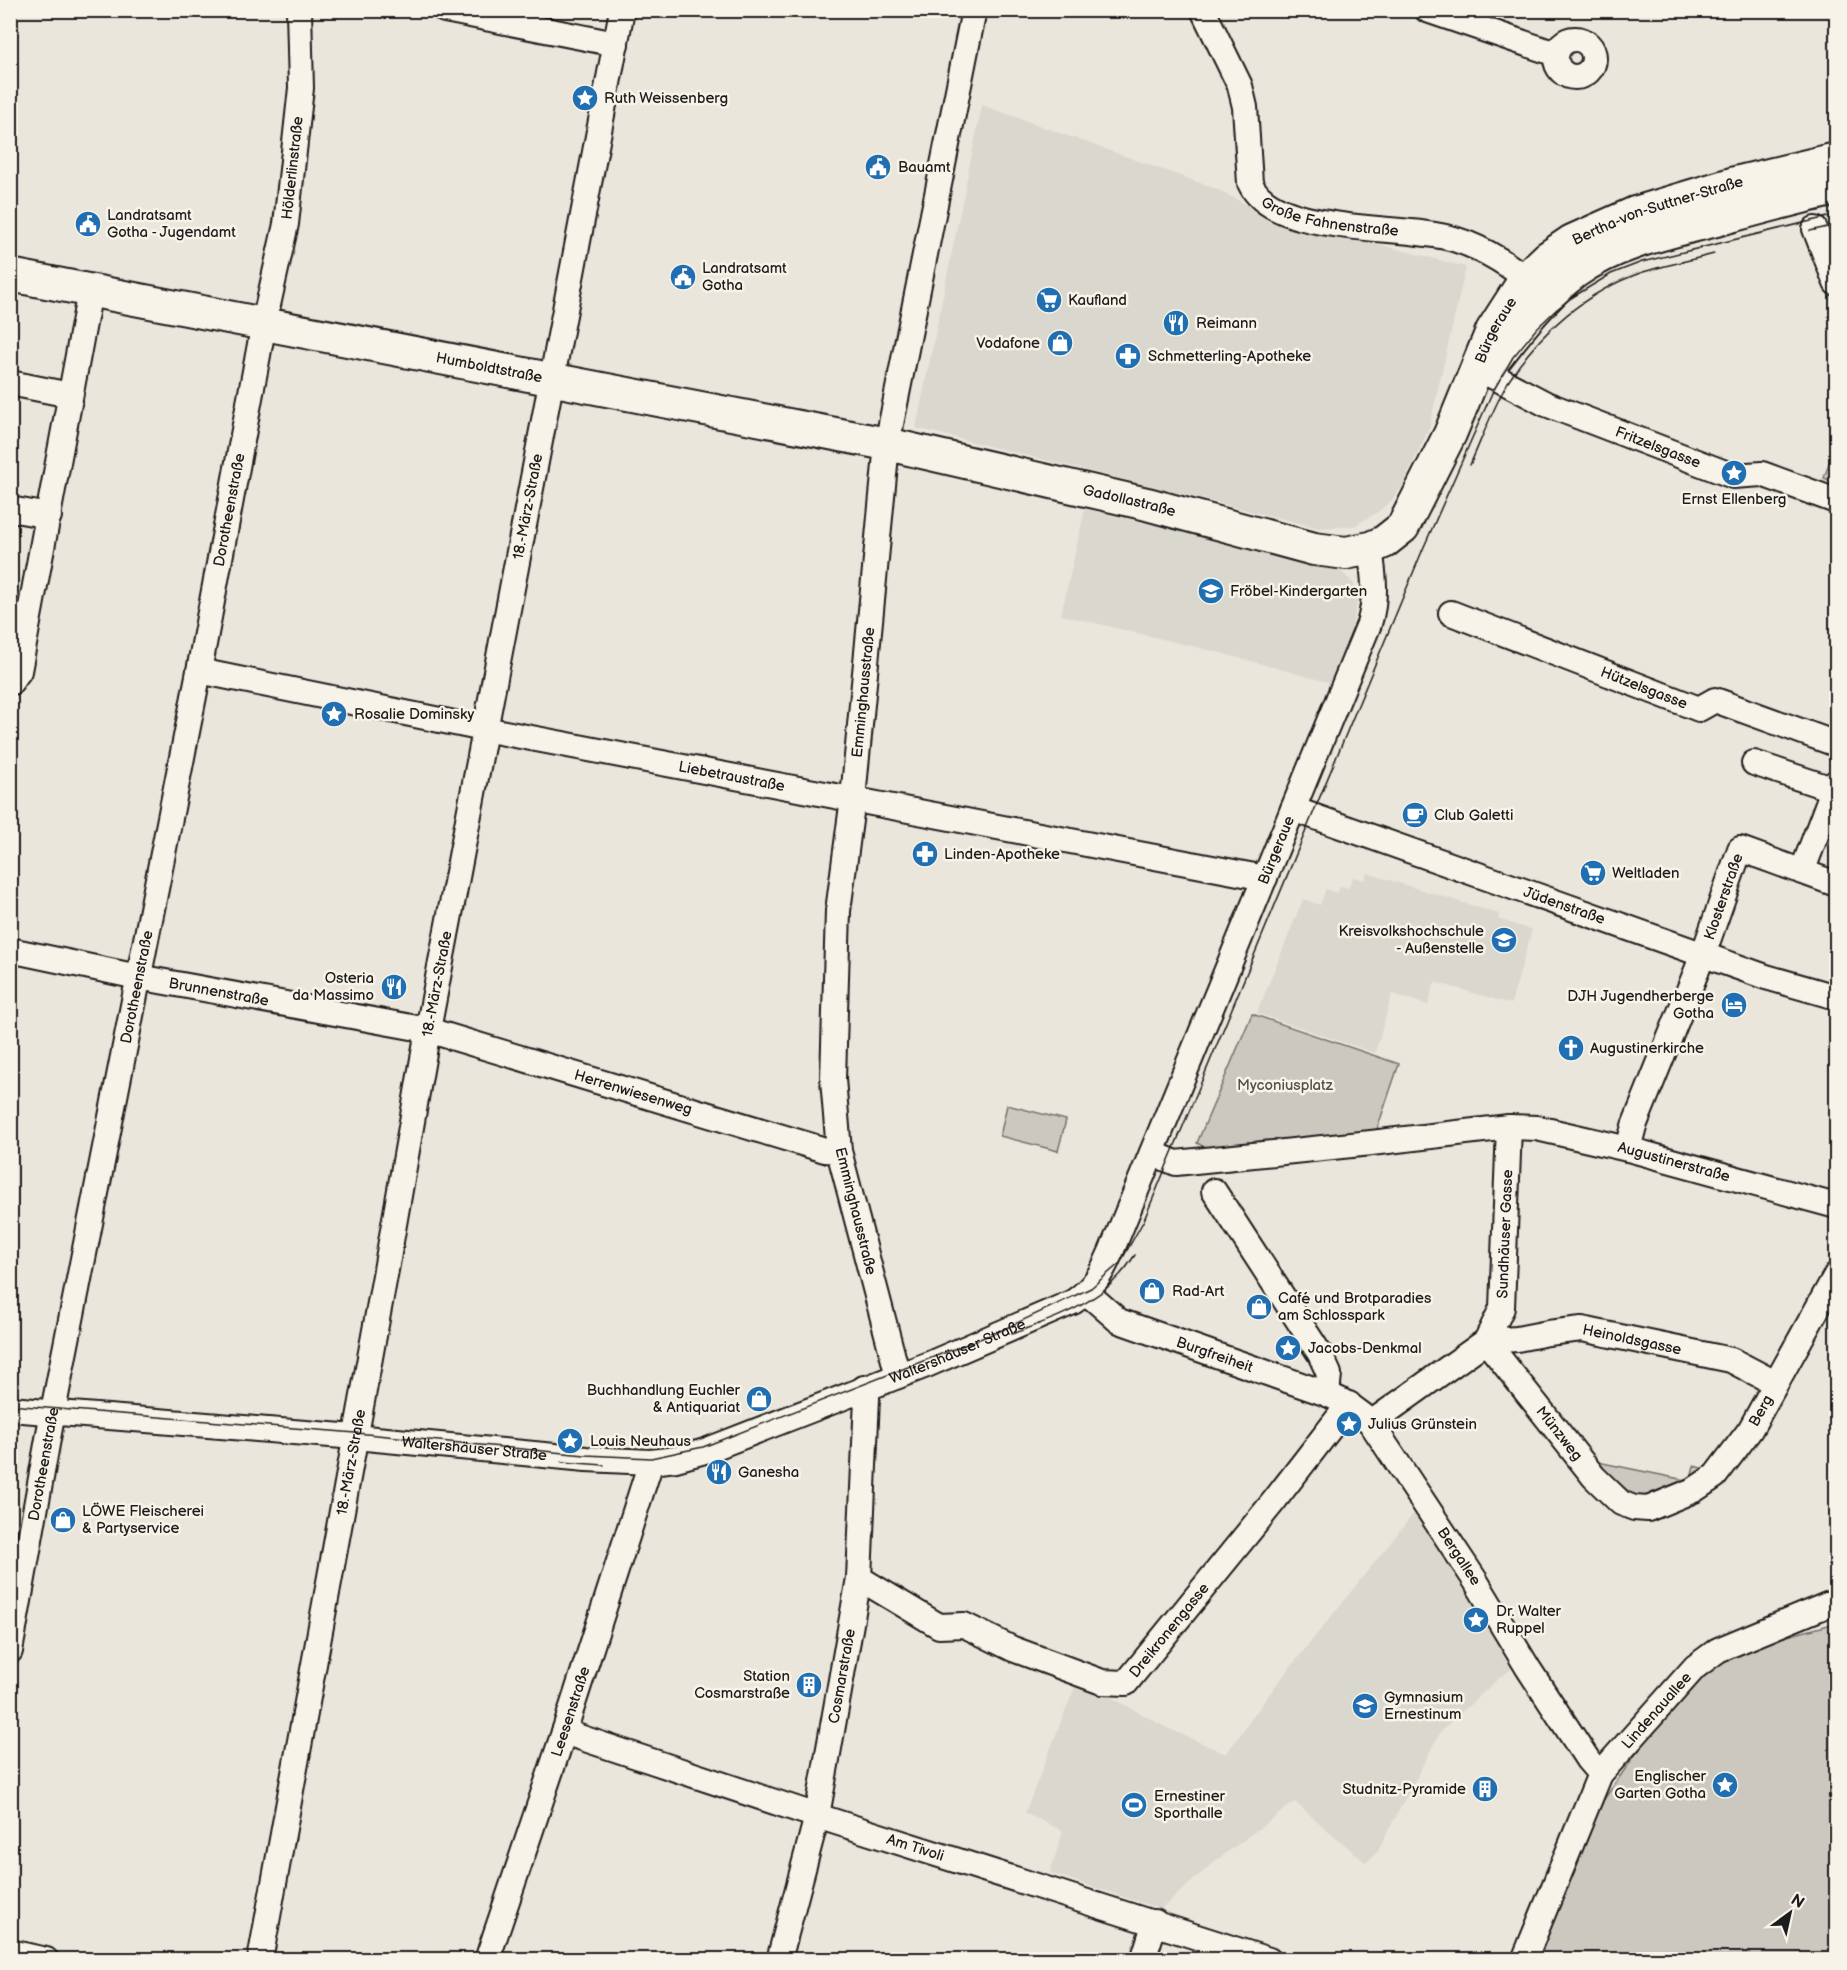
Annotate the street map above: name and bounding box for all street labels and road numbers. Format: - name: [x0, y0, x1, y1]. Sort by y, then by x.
- street label: Hölderlinstraße: [278, 115, 308, 221]
- street label: Bertha-von-Suttner-Straße: [1569, 172, 1745, 250]
- street label: Große Fahnenstraße: [1257, 193, 1399, 241]
- street label: Bürgeraue: [1471, 294, 1521, 366]
- street label: Humboldtstraße: [434, 348, 544, 387]
- street label: Fritzelsgasse: [1612, 423, 1703, 473]
- street label: Dorotheenstraße: [210, 452, 249, 568]
- street label: 18.-März-Straße: [509, 452, 547, 561]
- street label: Gadollastraße: [1081, 481, 1178, 521]
- street label: Emminghausstraße: [848, 626, 879, 759]
- street label: Hützelsgasse: [1598, 663, 1690, 714]
- street label: Liebetraustraße: [677, 757, 786, 796]
- street label: Bürgeraue: [1254, 813, 1299, 887]
- street label: Klosterstraße: [1700, 851, 1748, 943]
- street label: Jüdenstraße: [1521, 883, 1608, 929]
- street label: Dorotheenstraße: [117, 929, 158, 1045]
- street label: 18.-März-Straße: [418, 929, 457, 1038]
- street label: Brunnenstraße: [167, 974, 270, 1011]
- street label: Herrenwiesenweg: [572, 1066, 694, 1119]
- street label: Augustinerstraße: [1616, 1138, 1732, 1187]
- street label: Emminghausstraße: [830, 1145, 881, 1277]
- street label: Sundhäuser Gasse: [1493, 1169, 1517, 1299]
- street label: Waltershäuser Straße: [887, 1315, 1029, 1388]
- street label: Heinoldsgasse: [1581, 1320, 1683, 1359]
- street label: Burgfreiheit: [1174, 1333, 1256, 1377]
- street label: Berg: [1745, 1392, 1777, 1430]
- street label: Münzweg: [1531, 1403, 1587, 1465]
- street label: Dorotheenstraße: [25, 1406, 63, 1522]
- street label: 18.-März-Straße: [332, 1408, 370, 1517]
- street label: Waltershäuser Straße: [401, 1432, 548, 1465]
- street label: Bergallee: [1433, 1524, 1485, 1589]
- street label: Dreikronengasse: [1125, 1579, 1214, 1682]
- street label: Cosmarstraße: [824, 1627, 860, 1725]
- street label: Leesenstraße: [547, 1664, 594, 1759]
- street label: Lindenauallee: [1618, 1668, 1696, 1753]
- street label: Am Tivoli: [884, 1830, 946, 1866]

